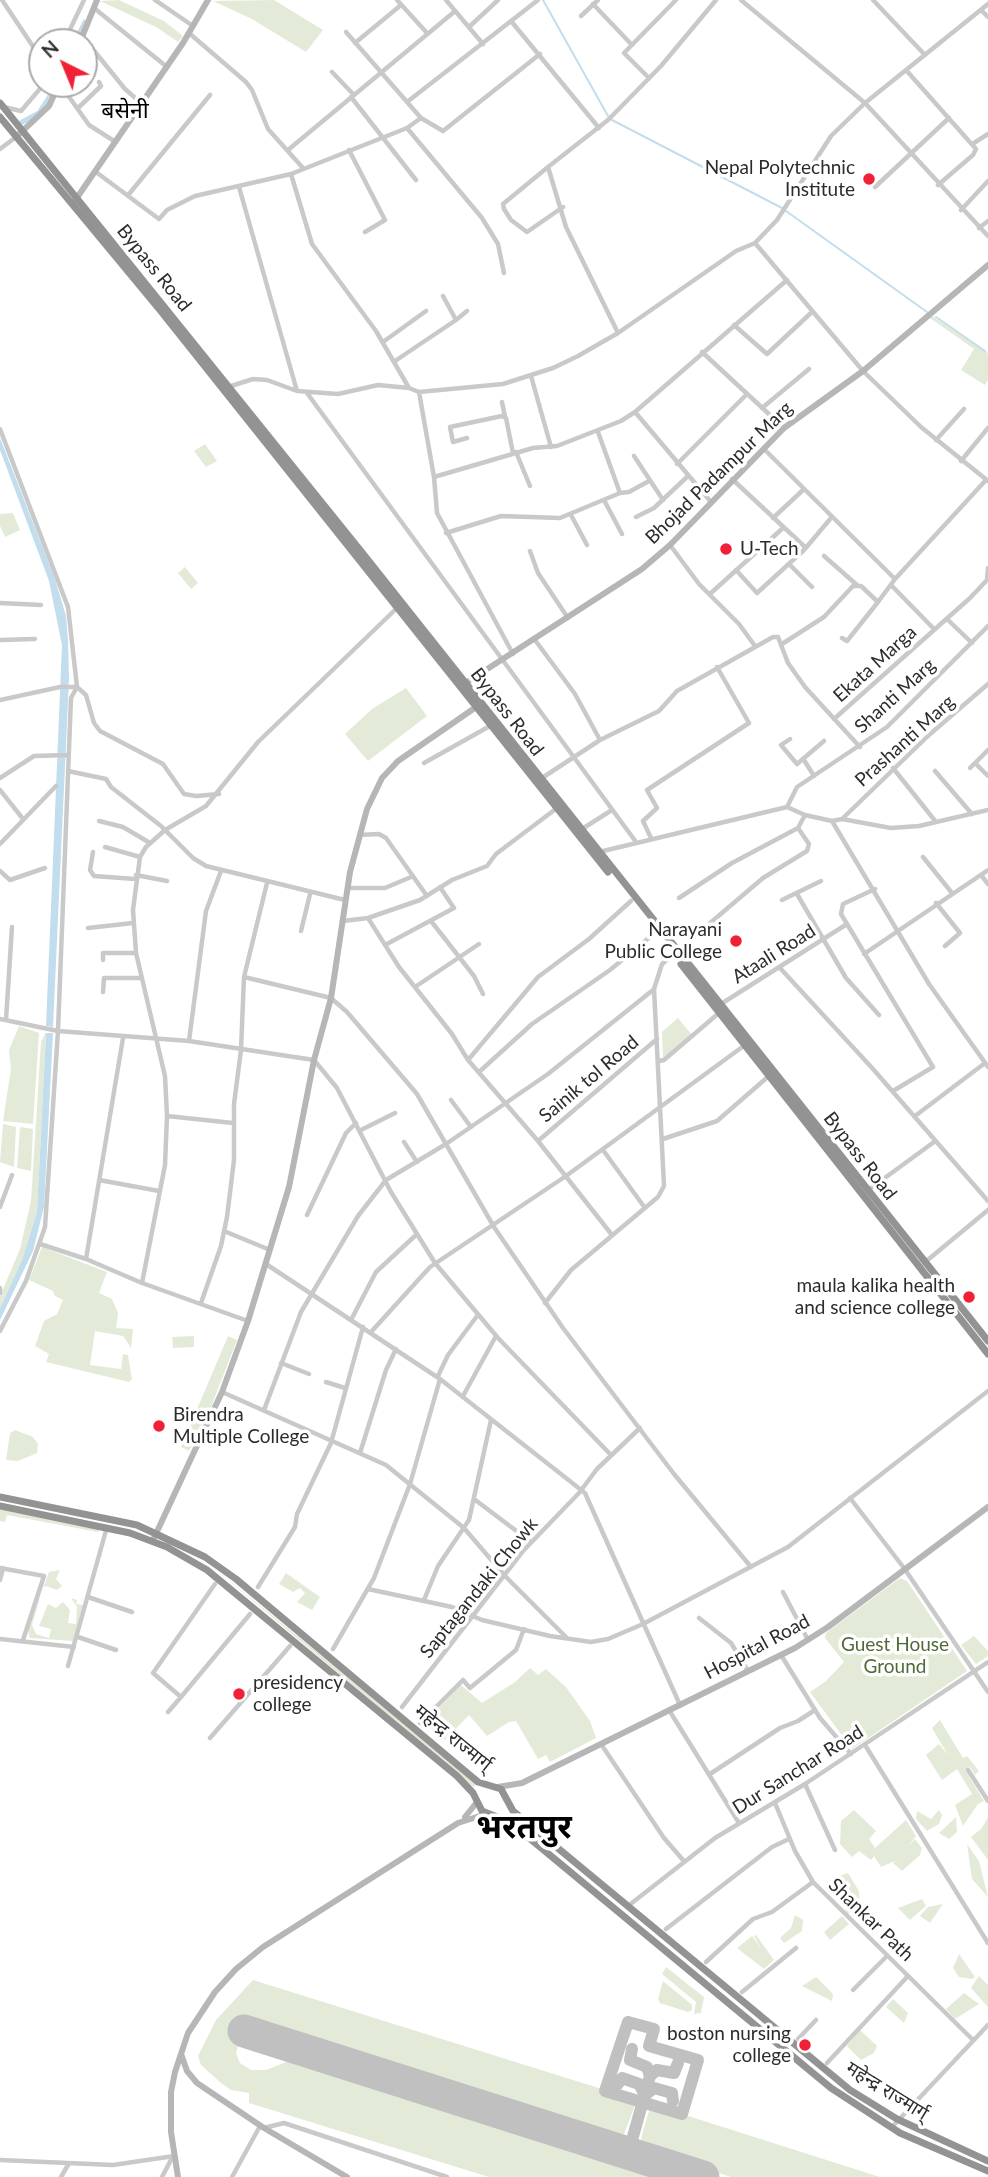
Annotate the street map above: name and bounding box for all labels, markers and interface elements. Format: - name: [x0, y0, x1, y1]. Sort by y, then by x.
- north arrow: [28, 28, 98, 98]
- text: N: [36, 35, 63, 62]
- district label: बसेनी: [101, 97, 149, 125]
- place label: Nepal Polytechnic Institute: [705, 157, 855, 201]
- marker: Nepal Polytechnic Institute: [861, 171, 877, 187]
- street label: Bypass Road: [112, 220, 196, 316]
- street label: Bhojad Padampur Marg: [641, 397, 797, 549]
- place label: U-Tech: [740, 538, 798, 560]
- marker: U-Tech: [718, 541, 734, 557]
- street label: Ekata Marga: [829, 621, 921, 707]
- street label: Shanti Marg: [850, 654, 940, 738]
- street label: Bypass Road: [466, 663, 548, 761]
- street label: Prashanti Marg: [851, 690, 959, 792]
- place label: Narayani Public College: [604, 919, 722, 963]
- street label: Ataali Road: [728, 919, 820, 989]
- marker: Narayani Public College: [728, 933, 744, 949]
- street label: Sainik tol Road: [535, 1031, 643, 1127]
- street label: Bypass Road: [819, 1107, 901, 1205]
- place label: maula kalika health and science college: [795, 1275, 955, 1319]
- marker: maula kalika health and science college: [961, 1289, 977, 1305]
- place label: Birendra Multiple College: [173, 1404, 309, 1448]
- marker: Birendra Multiple College: [151, 1418, 167, 1434]
- street label: Saptagandaki Chowk: [415, 1513, 543, 1663]
- street label: Hospital Road: [700, 1610, 814, 1684]
- park label: Guest House Ground: [841, 1634, 949, 1678]
- place label: presidency college: [253, 1672, 343, 1716]
- marker: presidency college: [231, 1686, 247, 1702]
- street label: महेन्द्र राज्मार्ग्: [410, 1700, 496, 1776]
- street label: Dur Sanchar Road: [728, 1721, 868, 1819]
- district label: भरतपुर: [476, 1807, 572, 1847]
- street label: Shankar Path: [824, 1874, 918, 1966]
- place label: boston nursing college: [667, 2023, 791, 2067]
- marker: boston nursing college: [797, 2037, 813, 2053]
- street label: महेन्द्र राज्मार्ग्: [842, 2057, 932, 2125]

